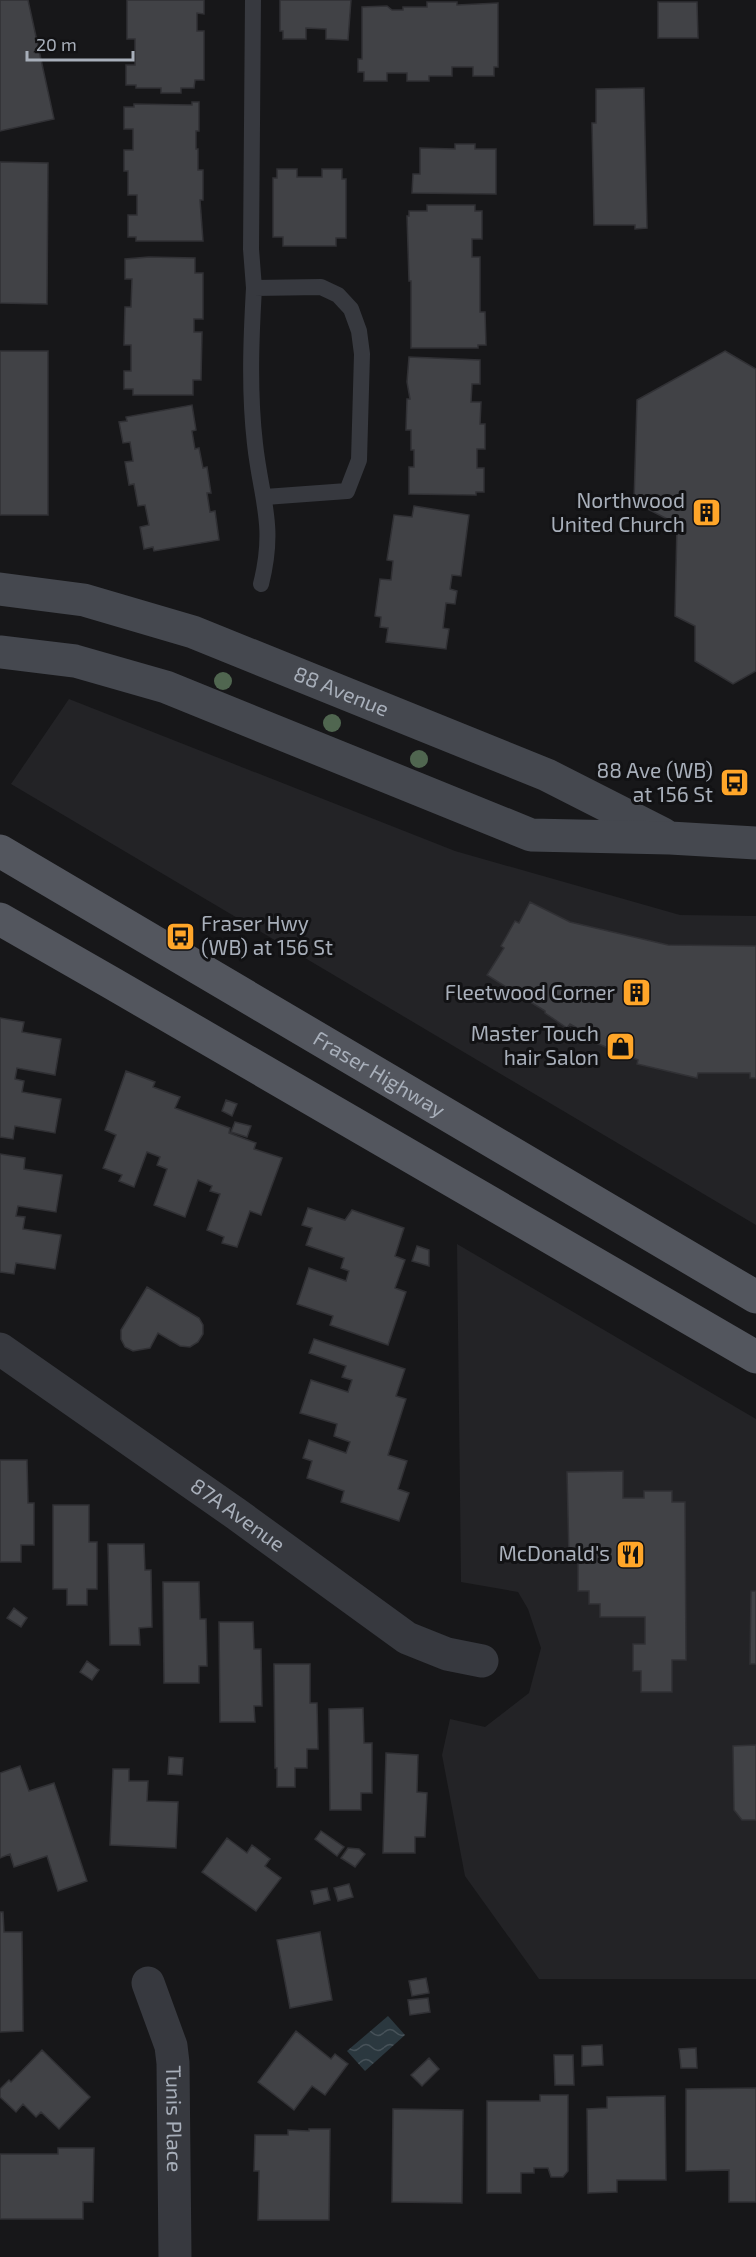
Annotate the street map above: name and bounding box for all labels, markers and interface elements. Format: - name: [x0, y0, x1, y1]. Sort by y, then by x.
- scale bar: [27, 24, 134, 62]
- text: 20 m: [36, 33, 77, 55]
- place label: Northwood United Church: [551, 487, 685, 536]
- building icon: Northwood United Church: [690, 497, 722, 529]
- street label: 88 Avenue: [291, 660, 393, 721]
- place label: 88 Ave (WB) at 156 St: [597, 757, 713, 806]
- bus stop icon: 88 Ave (WB) at 156 St: [718, 767, 750, 799]
- place label: Fraser Hwy (WB) at 156 St: [201, 910, 333, 959]
- bus stop icon: Fraser Hwy (WB) at 156 St: [164, 920, 196, 952]
- building icon: Fleetwood Corner: [620, 977, 652, 1009]
- place label: Fleetwood Corner: [445, 979, 616, 1004]
- place label: Master Touch hair Salon: [471, 1020, 599, 1069]
- street label: Fraser Highway: [309, 1025, 450, 1122]
- shop icon: Master Touch hair Salon: [604, 1030, 636, 1062]
- street label: 87A Avenue: [186, 1472, 290, 1556]
- restaurant icon: McDonald's: [615, 1538, 647, 1570]
- place label: McDonald's: [498, 1540, 610, 1565]
- street label: Tunis Place: [162, 2065, 188, 2172]

